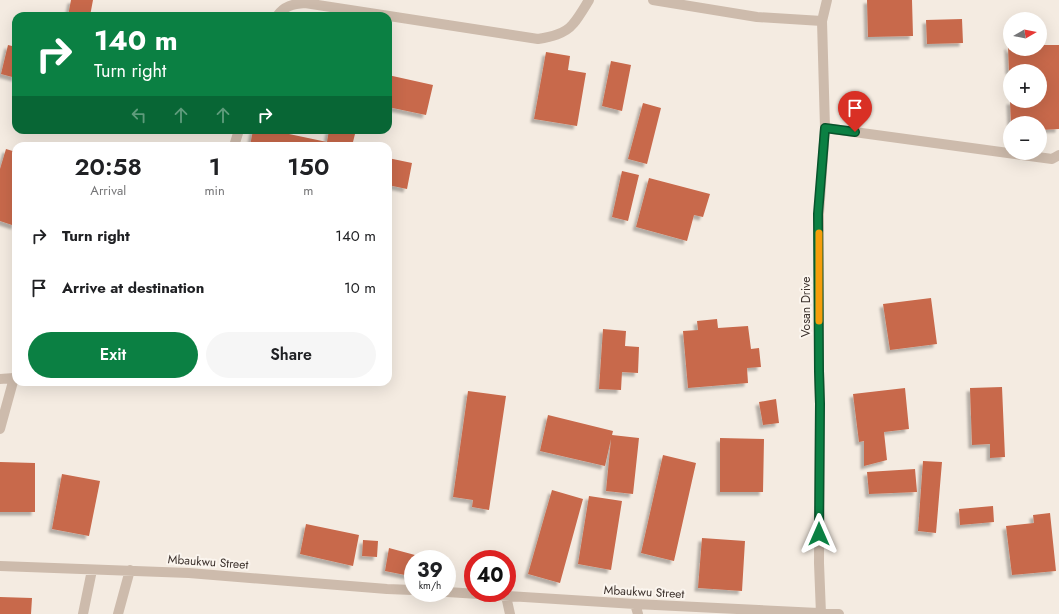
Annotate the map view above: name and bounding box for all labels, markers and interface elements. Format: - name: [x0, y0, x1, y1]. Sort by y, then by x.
- north arrow: [1003, 12, 1047, 56]
- map controls: [1003, 12, 1047, 160]
- text: 140 m: [94, 20, 178, 61]
- icon: right: [28, 28, 80, 80]
- text: Turn right: [94, 58, 166, 84]
- button: +: [1003, 64, 1047, 108]
- pin: [838, 91, 872, 132]
- icon: arrive: [844, 97, 866, 119]
- icon: left: [128, 104, 150, 126]
- icon: ahead: [170, 104, 192, 126]
- icon: ahead: [212, 104, 234, 126]
- icon: right: [254, 104, 276, 126]
- button: −: [1003, 116, 1047, 160]
- text: 20:58: [75, 149, 142, 184]
- text: 1: [209, 149, 221, 184]
- text: 150: [287, 149, 329, 184]
- text: Arrival: [90, 181, 126, 200]
- text: min: [204, 181, 225, 200]
- text: m: [303, 181, 313, 200]
- icon: right: [28, 225, 50, 247]
- text: Turn right: [62, 225, 130, 247]
- text: 140 m: [335, 225, 376, 247]
- icon: arrive: [28, 277, 50, 299]
- text: Arrive at destination: [62, 277, 204, 299]
- text: 10 m: [344, 277, 376, 299]
- street label: Vosan Drive: [797, 277, 815, 337]
- button: Exit: [28, 332, 198, 378]
- button: Share: [206, 332, 376, 378]
- position arrow: [798, 513, 840, 555]
- street label: Mbaukwu Street: [167, 550, 249, 574]
- speed limit sign: 40: [464, 550, 516, 602]
- text: 39: [417, 556, 443, 585]
- text: km/h: [419, 578, 441, 593]
- street label: Mbaukwu Street: [603, 581, 685, 603]

